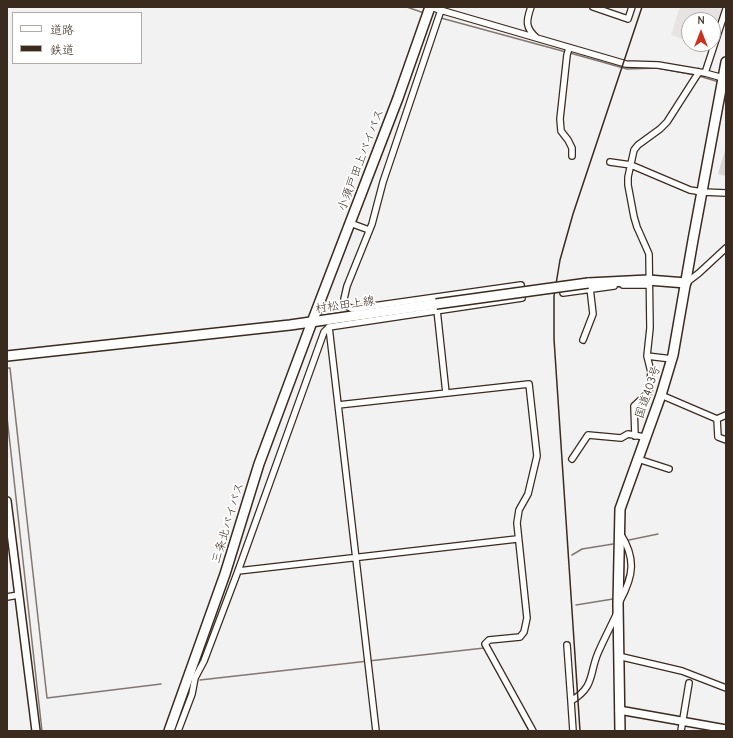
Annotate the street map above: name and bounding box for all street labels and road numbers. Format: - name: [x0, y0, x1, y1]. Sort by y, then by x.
- street label: 小須戸田上バイパス: [335, 107, 387, 213]
- street label: 村松田上線: [314, 294, 376, 316]
- street label: 国道403号: [632, 364, 664, 420]
- street label: 三条北バイパス: [209, 481, 247, 565]

